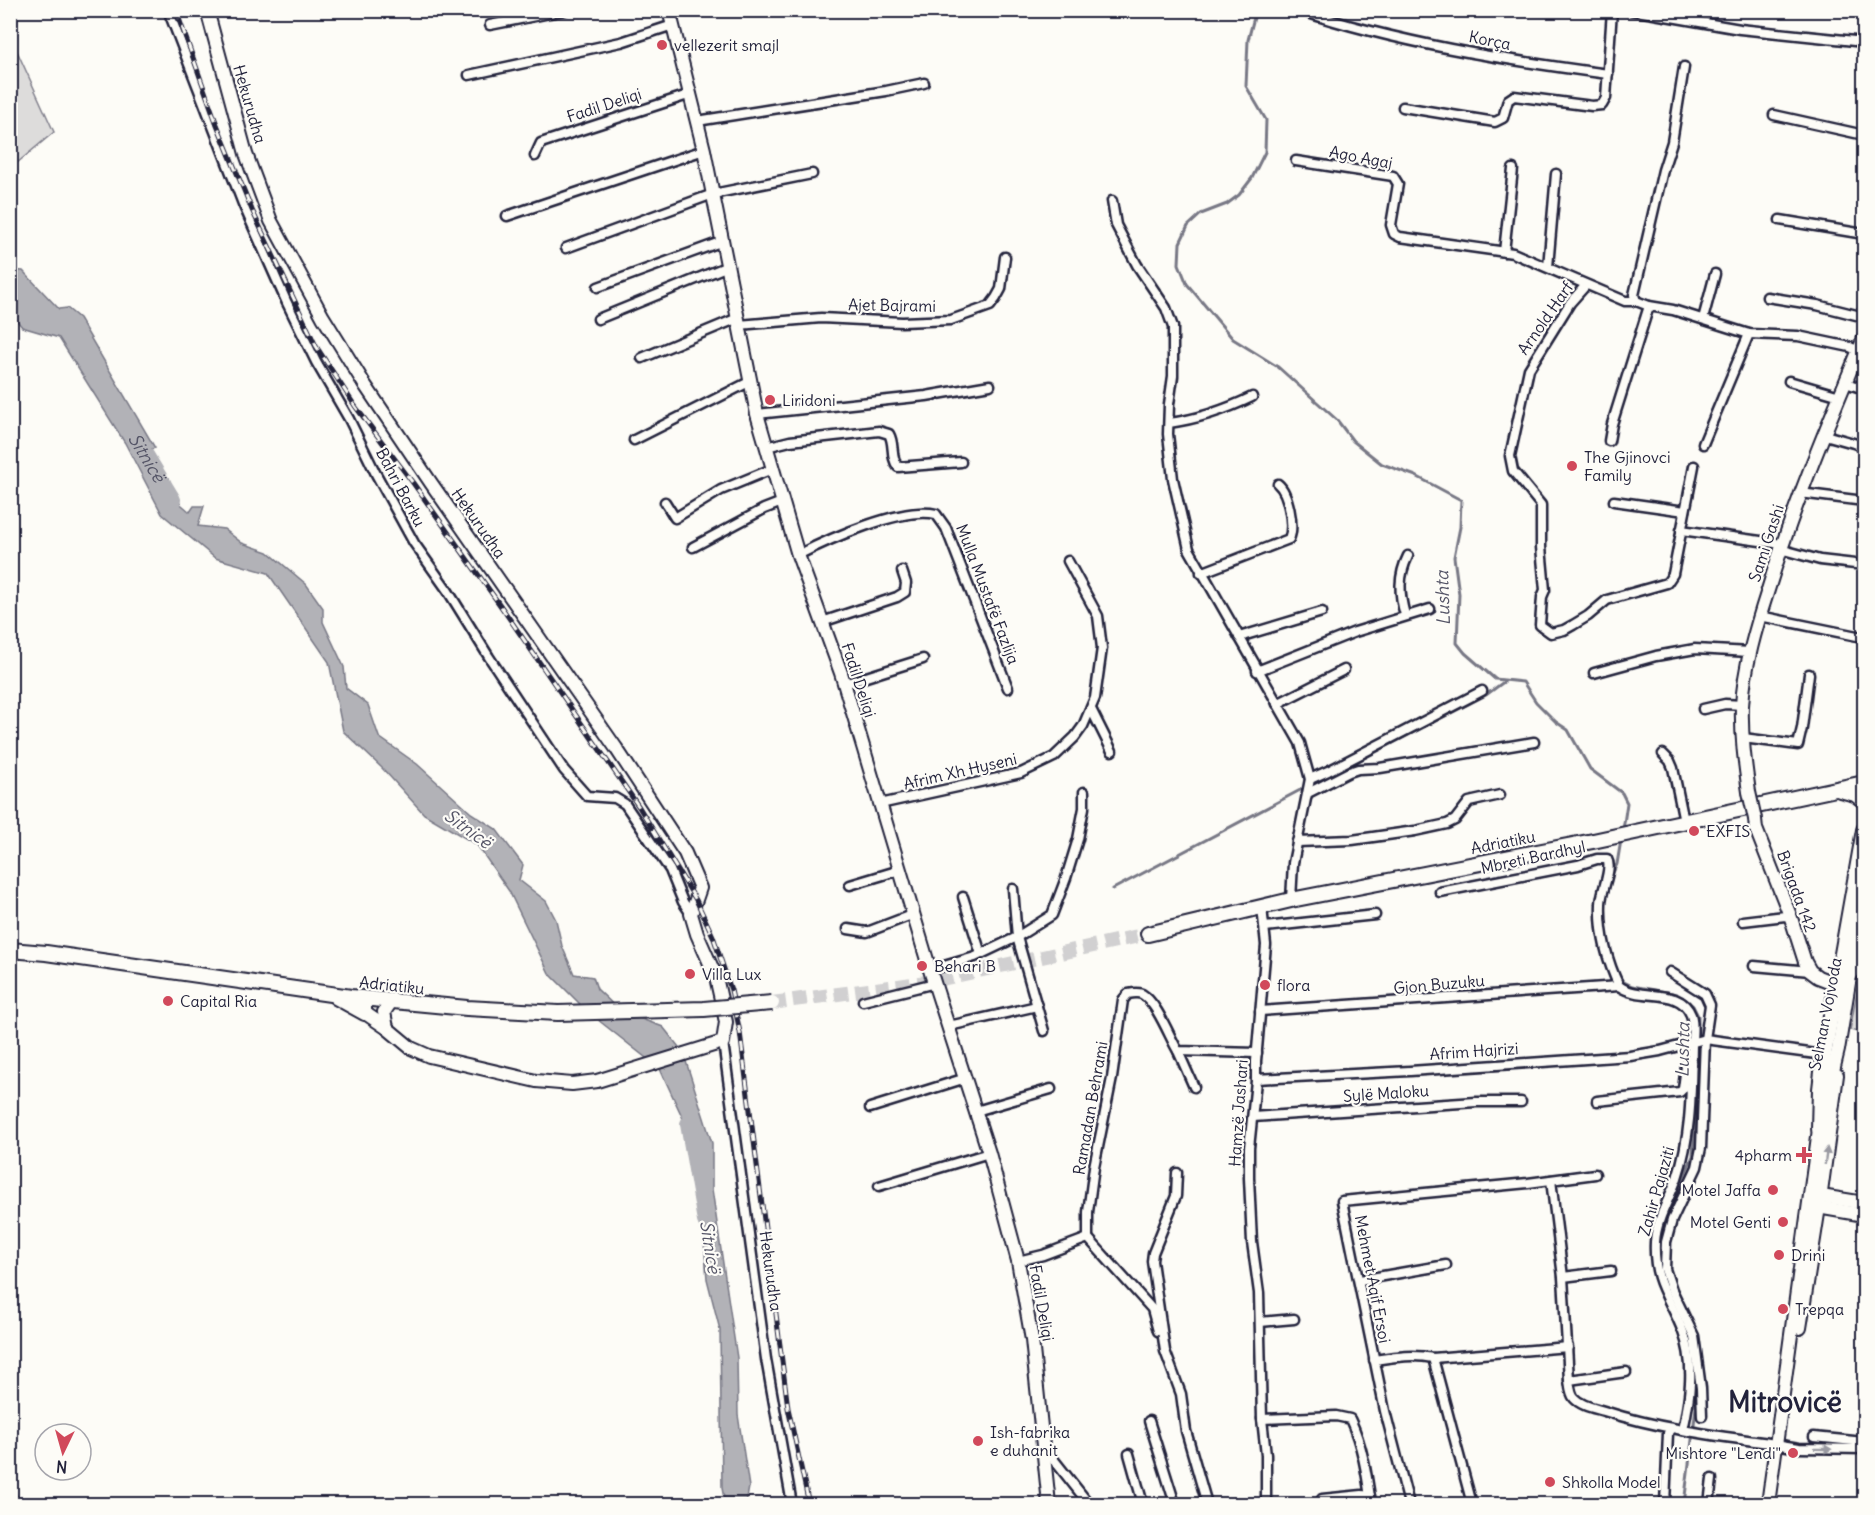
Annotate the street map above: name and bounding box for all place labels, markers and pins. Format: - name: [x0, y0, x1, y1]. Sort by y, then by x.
- place label: vellezerit smajl: [674, 35, 779, 55]
- marker: vellezerit smajl: [655, 38, 669, 52]
- place label: Liridoni: [782, 390, 836, 410]
- marker: Liridoni: [763, 393, 777, 407]
- place label: The Gjinovci Family: [1584, 447, 1670, 485]
- marker: The Gjinovci Family: [1565, 459, 1579, 473]
- place label: EXFIS: [1706, 821, 1750, 841]
- marker: EXFIS: [1687, 824, 1701, 838]
- place label: Behari B: [934, 956, 996, 976]
- marker: Behari B: [915, 959, 929, 973]
- place label: Villa Lux: [702, 964, 762, 984]
- marker: Villa Lux: [683, 967, 697, 981]
- place label: flora: [1277, 975, 1310, 995]
- marker: flora: [1258, 978, 1272, 992]
- place label: Capital Ria: [180, 991, 257, 1011]
- marker: Capital Ria: [161, 994, 175, 1008]
- place label: 4pharm: [1735, 1145, 1792, 1165]
- marker: 4pharm: [1797, 1148, 1811, 1162]
- place label: Motel Jaffa: [1681, 1180, 1761, 1200]
- marker: Motel Jaffa: [1766, 1183, 1780, 1197]
- place label: Motel Genti: [1690, 1212, 1771, 1232]
- marker: Motel Genti: [1776, 1215, 1790, 1229]
- place label: Drini: [1791, 1245, 1825, 1265]
- marker: Drini: [1772, 1248, 1786, 1262]
- place label: Trepqa: [1795, 1299, 1844, 1319]
- marker: Trepqa: [1776, 1302, 1790, 1316]
- place label: Ish-fabrika e duhanit: [990, 1422, 1070, 1460]
- marker: Ish-fabrika e duhanit: [971, 1434, 985, 1448]
- place label: Mishtore "Lendi": [1665, 1443, 1781, 1463]
- marker: Mishtore "Lendi": [1786, 1446, 1800, 1460]
- place label: Shkolla Model: [1562, 1472, 1661, 1492]
- marker: Shkolla Model: [1543, 1475, 1557, 1489]

